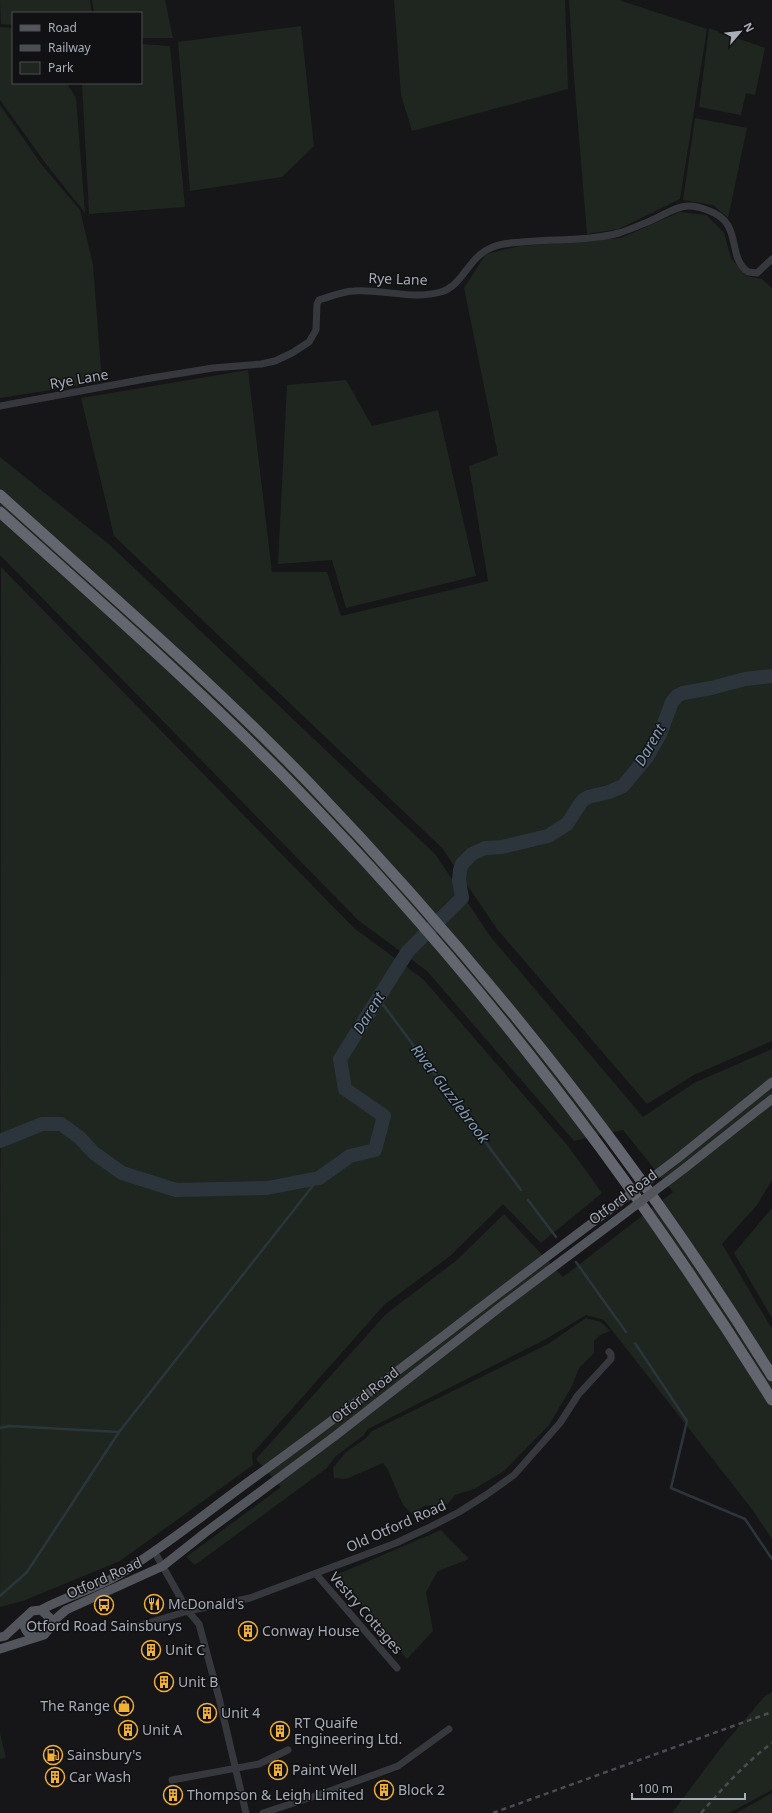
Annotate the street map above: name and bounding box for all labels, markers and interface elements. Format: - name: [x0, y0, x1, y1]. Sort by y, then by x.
- legend: [12, 12, 142, 84]
- north arrow: [720, 12, 760, 52]
- text: Road: [48, 19, 77, 36]
- text: N: [741, 20, 758, 35]
- text: Railway: [48, 39, 92, 56]
- text: Park: [48, 59, 74, 76]
- street label: Rye Lane: [368, 268, 428, 289]
- street label: Rye Lane: [48, 364, 110, 393]
- water label: Darent: [629, 719, 670, 769]
- water label: Darent: [348, 987, 389, 1037]
- water label: River Guzzlebrook: [407, 1040, 495, 1147]
- street label: Otford Road: [585, 1165, 661, 1228]
- street label: Otford Road: [327, 1362, 402, 1427]
- street label: Old Otford Road: [343, 1495, 449, 1556]
- street label: Otford Road: [63, 1552, 145, 1603]
- street label: Vestry Cottages: [325, 1568, 407, 1658]
- restaurant icon: McDonald's: [143, 1593, 165, 1615]
- bus stop icon: Otford Road Sainsburys: [93, 1594, 115, 1616]
- place label: McDonald's: [168, 1594, 245, 1613]
- place label: Otford Road Sainsburys: [26, 1616, 182, 1635]
- building icon: Conway House: [237, 1620, 259, 1642]
- place label: Conway House: [262, 1621, 360, 1640]
- building icon: Unit C: [140, 1639, 162, 1661]
- place label: Unit C: [165, 1640, 205, 1659]
- building icon: Unit B: [153, 1671, 175, 1693]
- place label: Unit B: [178, 1672, 218, 1691]
- shop icon: The Range: [113, 1695, 135, 1717]
- place label: The Range: [40, 1696, 110, 1715]
- building icon: Unit 4: [196, 1702, 218, 1724]
- place label: Unit 4: [221, 1703, 260, 1722]
- place label: RT Quaife Engineering Ltd.: [294, 1713, 402, 1748]
- building icon: Unit A: [117, 1719, 139, 1741]
- place label: Unit A: [142, 1720, 182, 1739]
- building icon: RT Quaife Engineering Ltd.: [269, 1720, 291, 1742]
- fuel station icon: Sainsbury's: [42, 1744, 64, 1766]
- place label: Sainsbury's: [67, 1745, 142, 1764]
- building icon: Paint Well: [267, 1759, 289, 1781]
- place label: Paint Well: [292, 1760, 357, 1779]
- building icon: Car Wash: [44, 1766, 66, 1788]
- place label: Car Wash: [69, 1767, 131, 1786]
- scale bar: [632, 1775, 745, 1801]
- building icon: Block 2: [373, 1779, 395, 1801]
- place label: Block 2: [398, 1780, 445, 1799]
- text: 100 m: [638, 1780, 673, 1797]
- building icon: Thompson & Leigh Limited: [162, 1784, 184, 1806]
- place label: Thompson & Leigh Limited: [187, 1785, 364, 1804]

